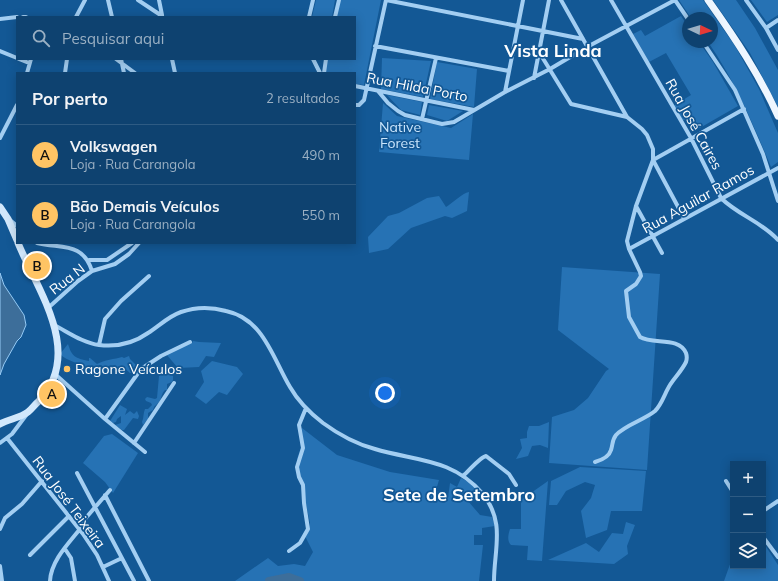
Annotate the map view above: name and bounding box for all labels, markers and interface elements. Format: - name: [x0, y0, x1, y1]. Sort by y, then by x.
- north arrow: [682, 12, 718, 48]
- search box: [16, 16, 356, 60]
- icon: search: [30, 27, 52, 49]
- text: Pesquisar aqui: [62, 29, 164, 48]
- district label: Vista Linda: [503, 39, 602, 62]
- street label: Rua Hilda Porto: [365, 68, 469, 106]
- street label: Rua José Caires: [662, 75, 726, 173]
- text: Por perto: [32, 88, 108, 109]
- text: 2 resultados: [266, 90, 340, 106]
- park label: Native Forest: [379, 118, 421, 152]
- text: Volkswagen: [70, 137, 157, 156]
- text: A: [40, 147, 50, 163]
- text: 490 m: [302, 147, 340, 163]
- text: Loja · Rua Carangola: [70, 156, 196, 172]
- street label: Rua Aguilar Ramos: [639, 161, 757, 237]
- text: Bão Demais Veículos: [70, 197, 219, 216]
- text: B: [41, 207, 49, 223]
- text: 550 m: [302, 207, 340, 223]
- text: Loja · Rua Carangola: [70, 216, 196, 232]
- pin: B: [24, 251, 50, 281]
- street label: Rua N: [46, 260, 88, 298]
- place label: Ragone Veículos: [75, 360, 182, 378]
- marker: Ragone Veículos: [62, 364, 72, 374]
- pin: A: [39, 379, 65, 409]
- your location: [375, 383, 395, 403]
- street label: Rua José Teixeira: [29, 452, 109, 552]
- map controls: [730, 461, 766, 569]
- button: +: [730, 461, 766, 497]
- district label: Sete de Setembro: [383, 483, 535, 506]
- button: −: [730, 497, 766, 533]
- button: layers: [730, 533, 766, 569]

